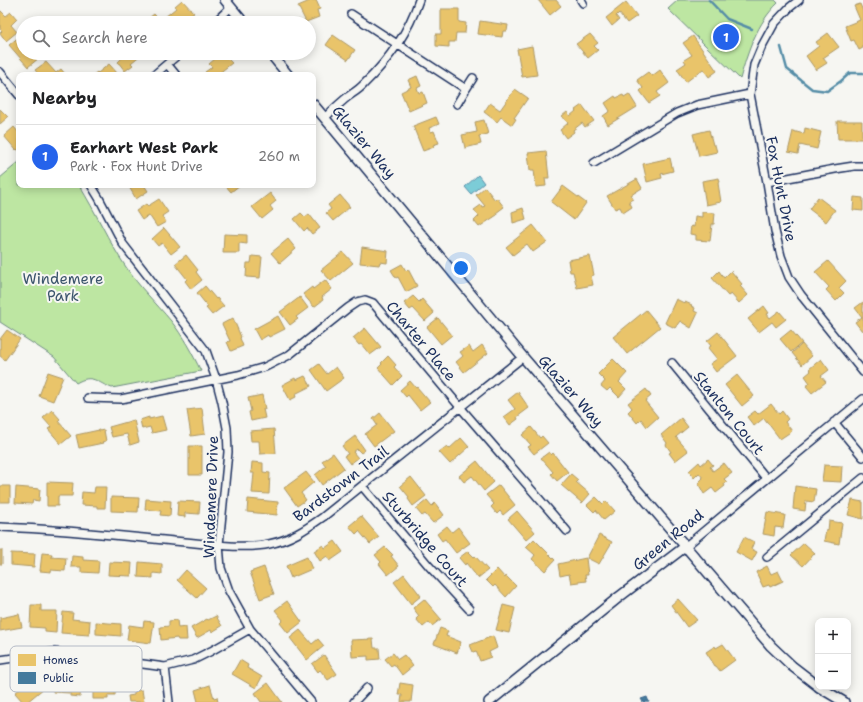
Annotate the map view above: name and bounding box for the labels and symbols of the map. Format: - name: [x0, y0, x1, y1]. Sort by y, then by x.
- pin: 1: [713, 22, 739, 52]
- street label: Glazier Way: [328, 101, 400, 183]
- street label: Fox Hunt Drive: [761, 135, 801, 243]
- your location: [451, 258, 471, 278]
- park label: Windemere Park: [22, 269, 104, 306]
- street label: Charter Place: [382, 297, 460, 385]
- street label: Glazier Way: [534, 351, 608, 431]
- street label: Stanton Court: [689, 367, 769, 459]
- street label: Windemere Drive: [199, 435, 223, 559]
- street label: Bardstown Trail: [289, 441, 393, 527]
- street label: Sturbridge Court: [378, 487, 472, 591]
- street label: Green Road: [628, 505, 708, 575]
- legend: [10, 646, 142, 692]
- text: Homes: [43, 653, 79, 668]
- text: Public: [43, 671, 74, 686]

